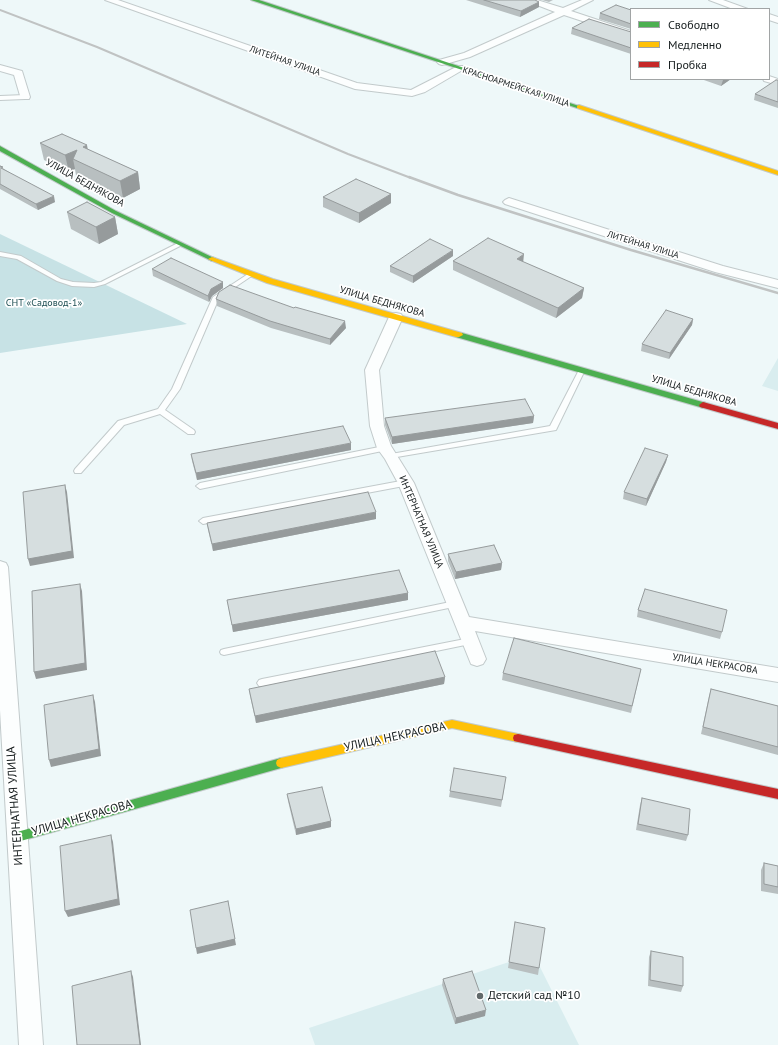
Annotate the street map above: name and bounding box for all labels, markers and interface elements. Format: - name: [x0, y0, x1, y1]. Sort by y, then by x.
- legend: [630, 8, 770, 80]
- text: Свободно: [668, 17, 719, 32]
- text: Медленно: [668, 37, 722, 52]
- street label: ЛИТЕЙНАЯ УЛИЦА: [248, 44, 322, 78]
- text: Пробка: [668, 57, 707, 72]
- street label: КРАСНОАРМЕЙСКАЯ УЛИЦА: [461, 65, 571, 109]
- street label: УЛИЦА БЕДНЯКОВА: [44, 156, 126, 210]
- street label: ЛИТЕЙНАЯ УЛИЦА: [606, 229, 680, 261]
- street label: УЛИЦА БЕДНЯКОВА: [338, 284, 426, 320]
- park label: СНТ «Садовод-1»: [6, 297, 82, 309]
- street label: УЛИЦА БЕДНЯКОВА: [650, 373, 738, 409]
- street label: ИНТЕРНАТНАЯ УЛИЦА: [396, 474, 446, 570]
- street label: УЛИЦА НЕКРАСОВА: [671, 651, 759, 677]
- street label: УЛИЦА НЕКРАСОВА: [343, 719, 447, 755]
- street label: ИНТЕРНАТНАЯ УЛИЦА: [4, 746, 26, 866]
- street label: УЛИЦА НЕКРАСОВА: [30, 797, 134, 839]
- place label: Детский сад №10: [488, 989, 580, 1003]
- marker: Детский сад №10: [475, 991, 485, 1001]

